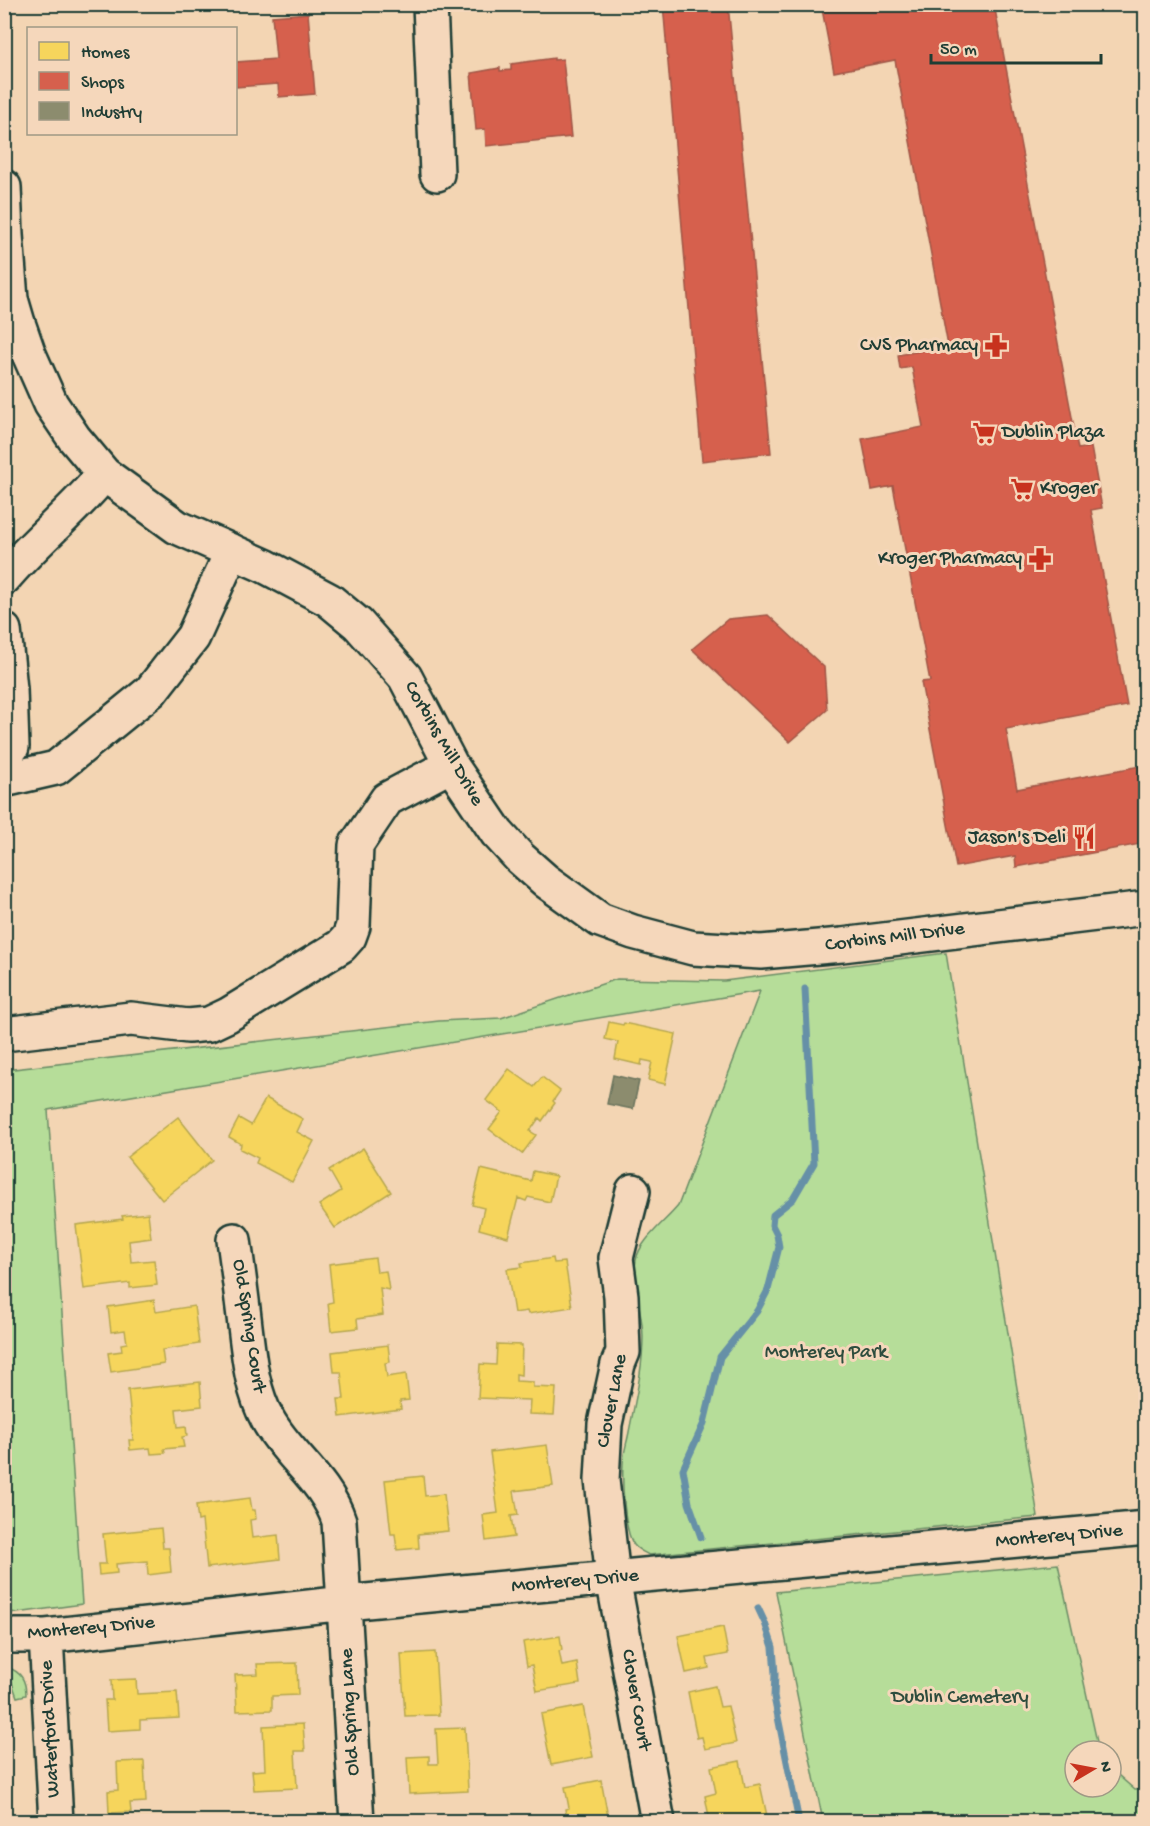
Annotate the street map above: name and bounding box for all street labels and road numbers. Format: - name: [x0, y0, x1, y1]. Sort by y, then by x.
- street label: Corbins Mill Drive: [398, 678, 488, 811]
- street label: Corbins Mill Drive: [824, 918, 967, 958]
- street label: Old Spring Court: [226, 1258, 270, 1396]
- street label: Clover Lane: [593, 1352, 633, 1450]
- street label: Monterey Drive: [994, 1520, 1124, 1554]
- street label: Monterey Drive: [510, 1565, 640, 1599]
- street label: Monterey Drive: [26, 1612, 156, 1646]
- street label: Old Spring Lane: [336, 1647, 366, 1776]
- street label: Clover Court: [615, 1648, 656, 1754]
- street label: Waterford Drive: [36, 1659, 66, 1798]

